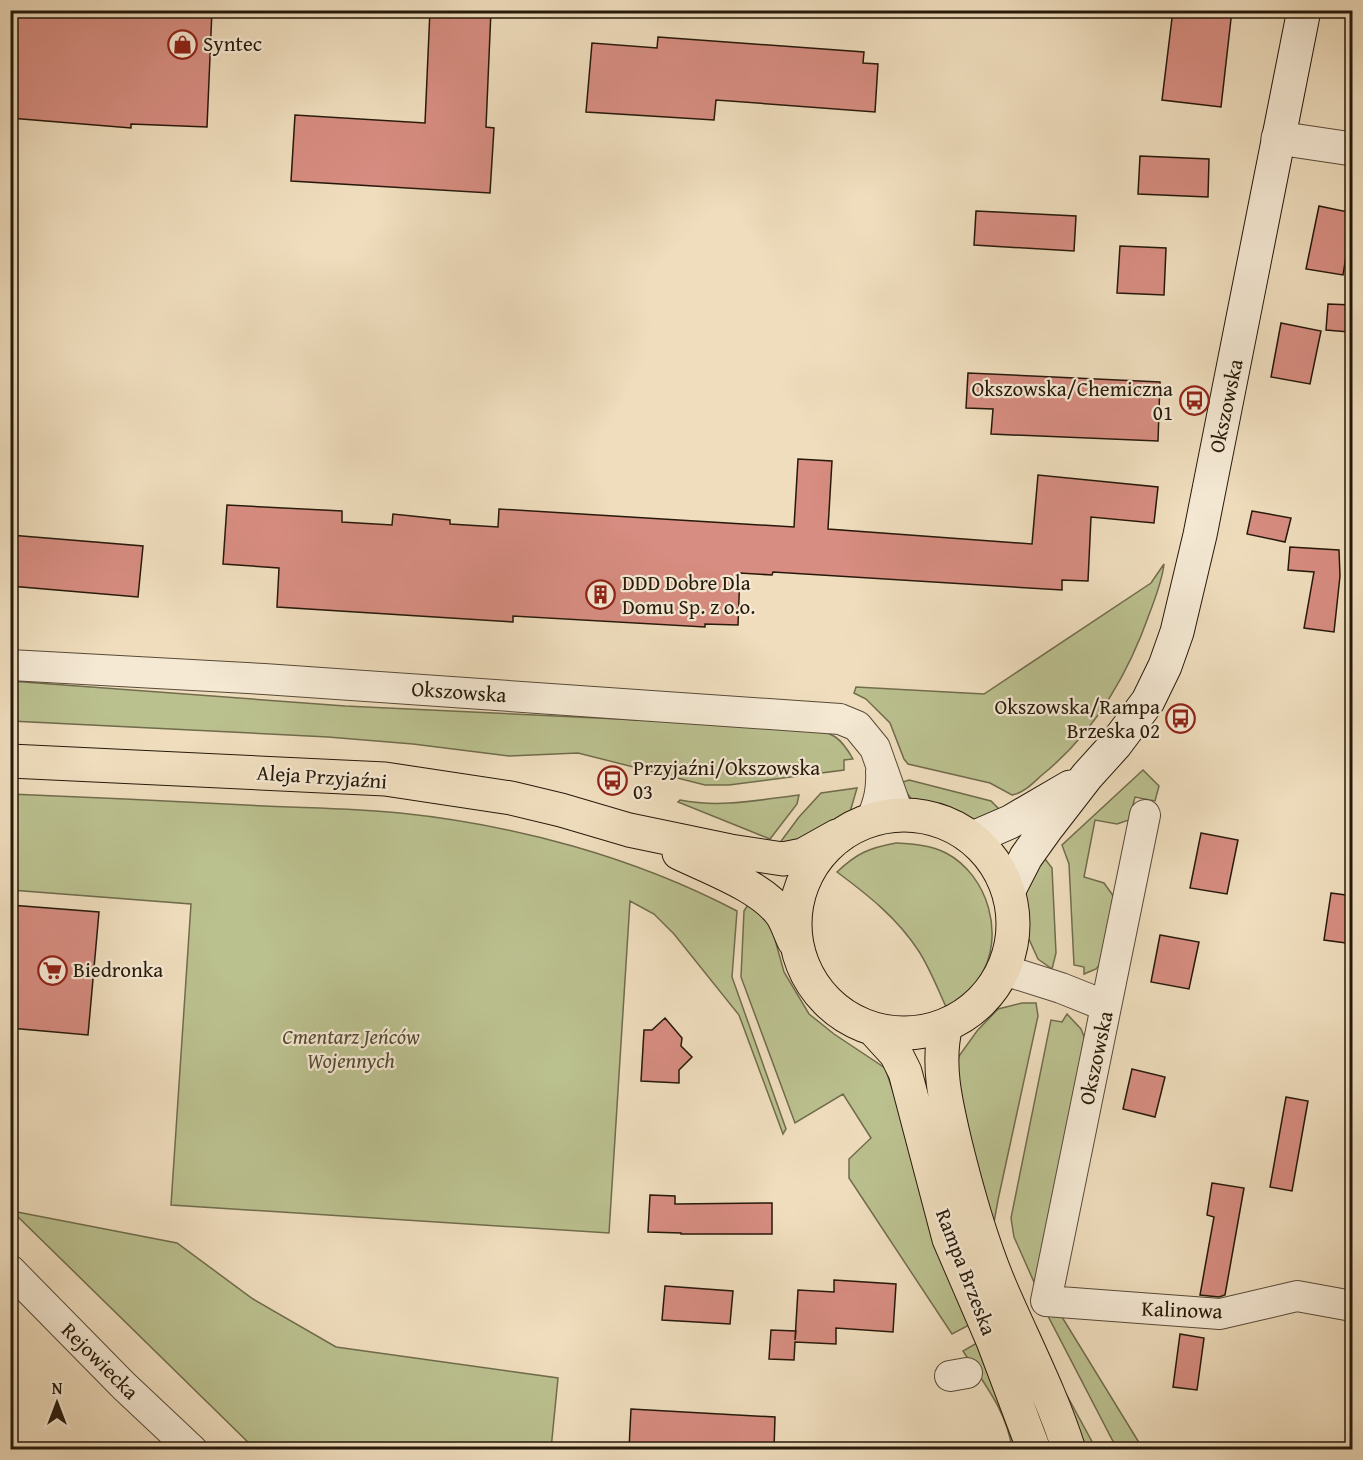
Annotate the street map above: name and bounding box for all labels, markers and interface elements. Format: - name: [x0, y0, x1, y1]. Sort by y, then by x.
- shop icon: Syntec: [166, 28, 198, 60]
- place label: Syntec: [203, 28, 262, 59]
- street label: Okszowska: [1200, 356, 1251, 456]
- place label: Okszowska/Chemiczna 01: [972, 373, 1173, 428]
- bus stop icon: Okszowska/Chemiczna 01: [1178, 385, 1210, 417]
- place label: DDD Dobre Dla Domu Sp. z o.o.: [622, 567, 755, 622]
- building icon: DDD Dobre Dla Domu Sp. z o.o.: [585, 579, 617, 611]
- street label: Okszowska: [410, 673, 508, 710]
- place label: Okszowska/Rampa Brzeska 02: [994, 691, 1160, 746]
- bus stop icon: Okszowska/Rampa Brzeska 02: [1165, 703, 1197, 735]
- place label: Przyjaźni/Okszowska 03: [633, 752, 820, 807]
- street label: Aleja Przyjaźni: [256, 756, 388, 797]
- bus stop icon: Przyjaźni/Okszowska 03: [596, 764, 628, 796]
- supermarket icon: Biedronka: [36, 954, 68, 986]
- place label: Biedronka: [73, 954, 163, 985]
- street label: Okszowska: [1070, 1008, 1121, 1108]
- park label: Cmentarz Jeńców Wojennych: [282, 1021, 420, 1076]
- street label: Rampa Brzeska: [928, 1204, 1005, 1340]
- street label: Kalinowa: [1141, 1293, 1223, 1326]
- street label: Rejowiecka: [55, 1315, 146, 1406]
- north arrow: [27, 1373, 87, 1433]
- text: N: [52, 1376, 63, 1400]

